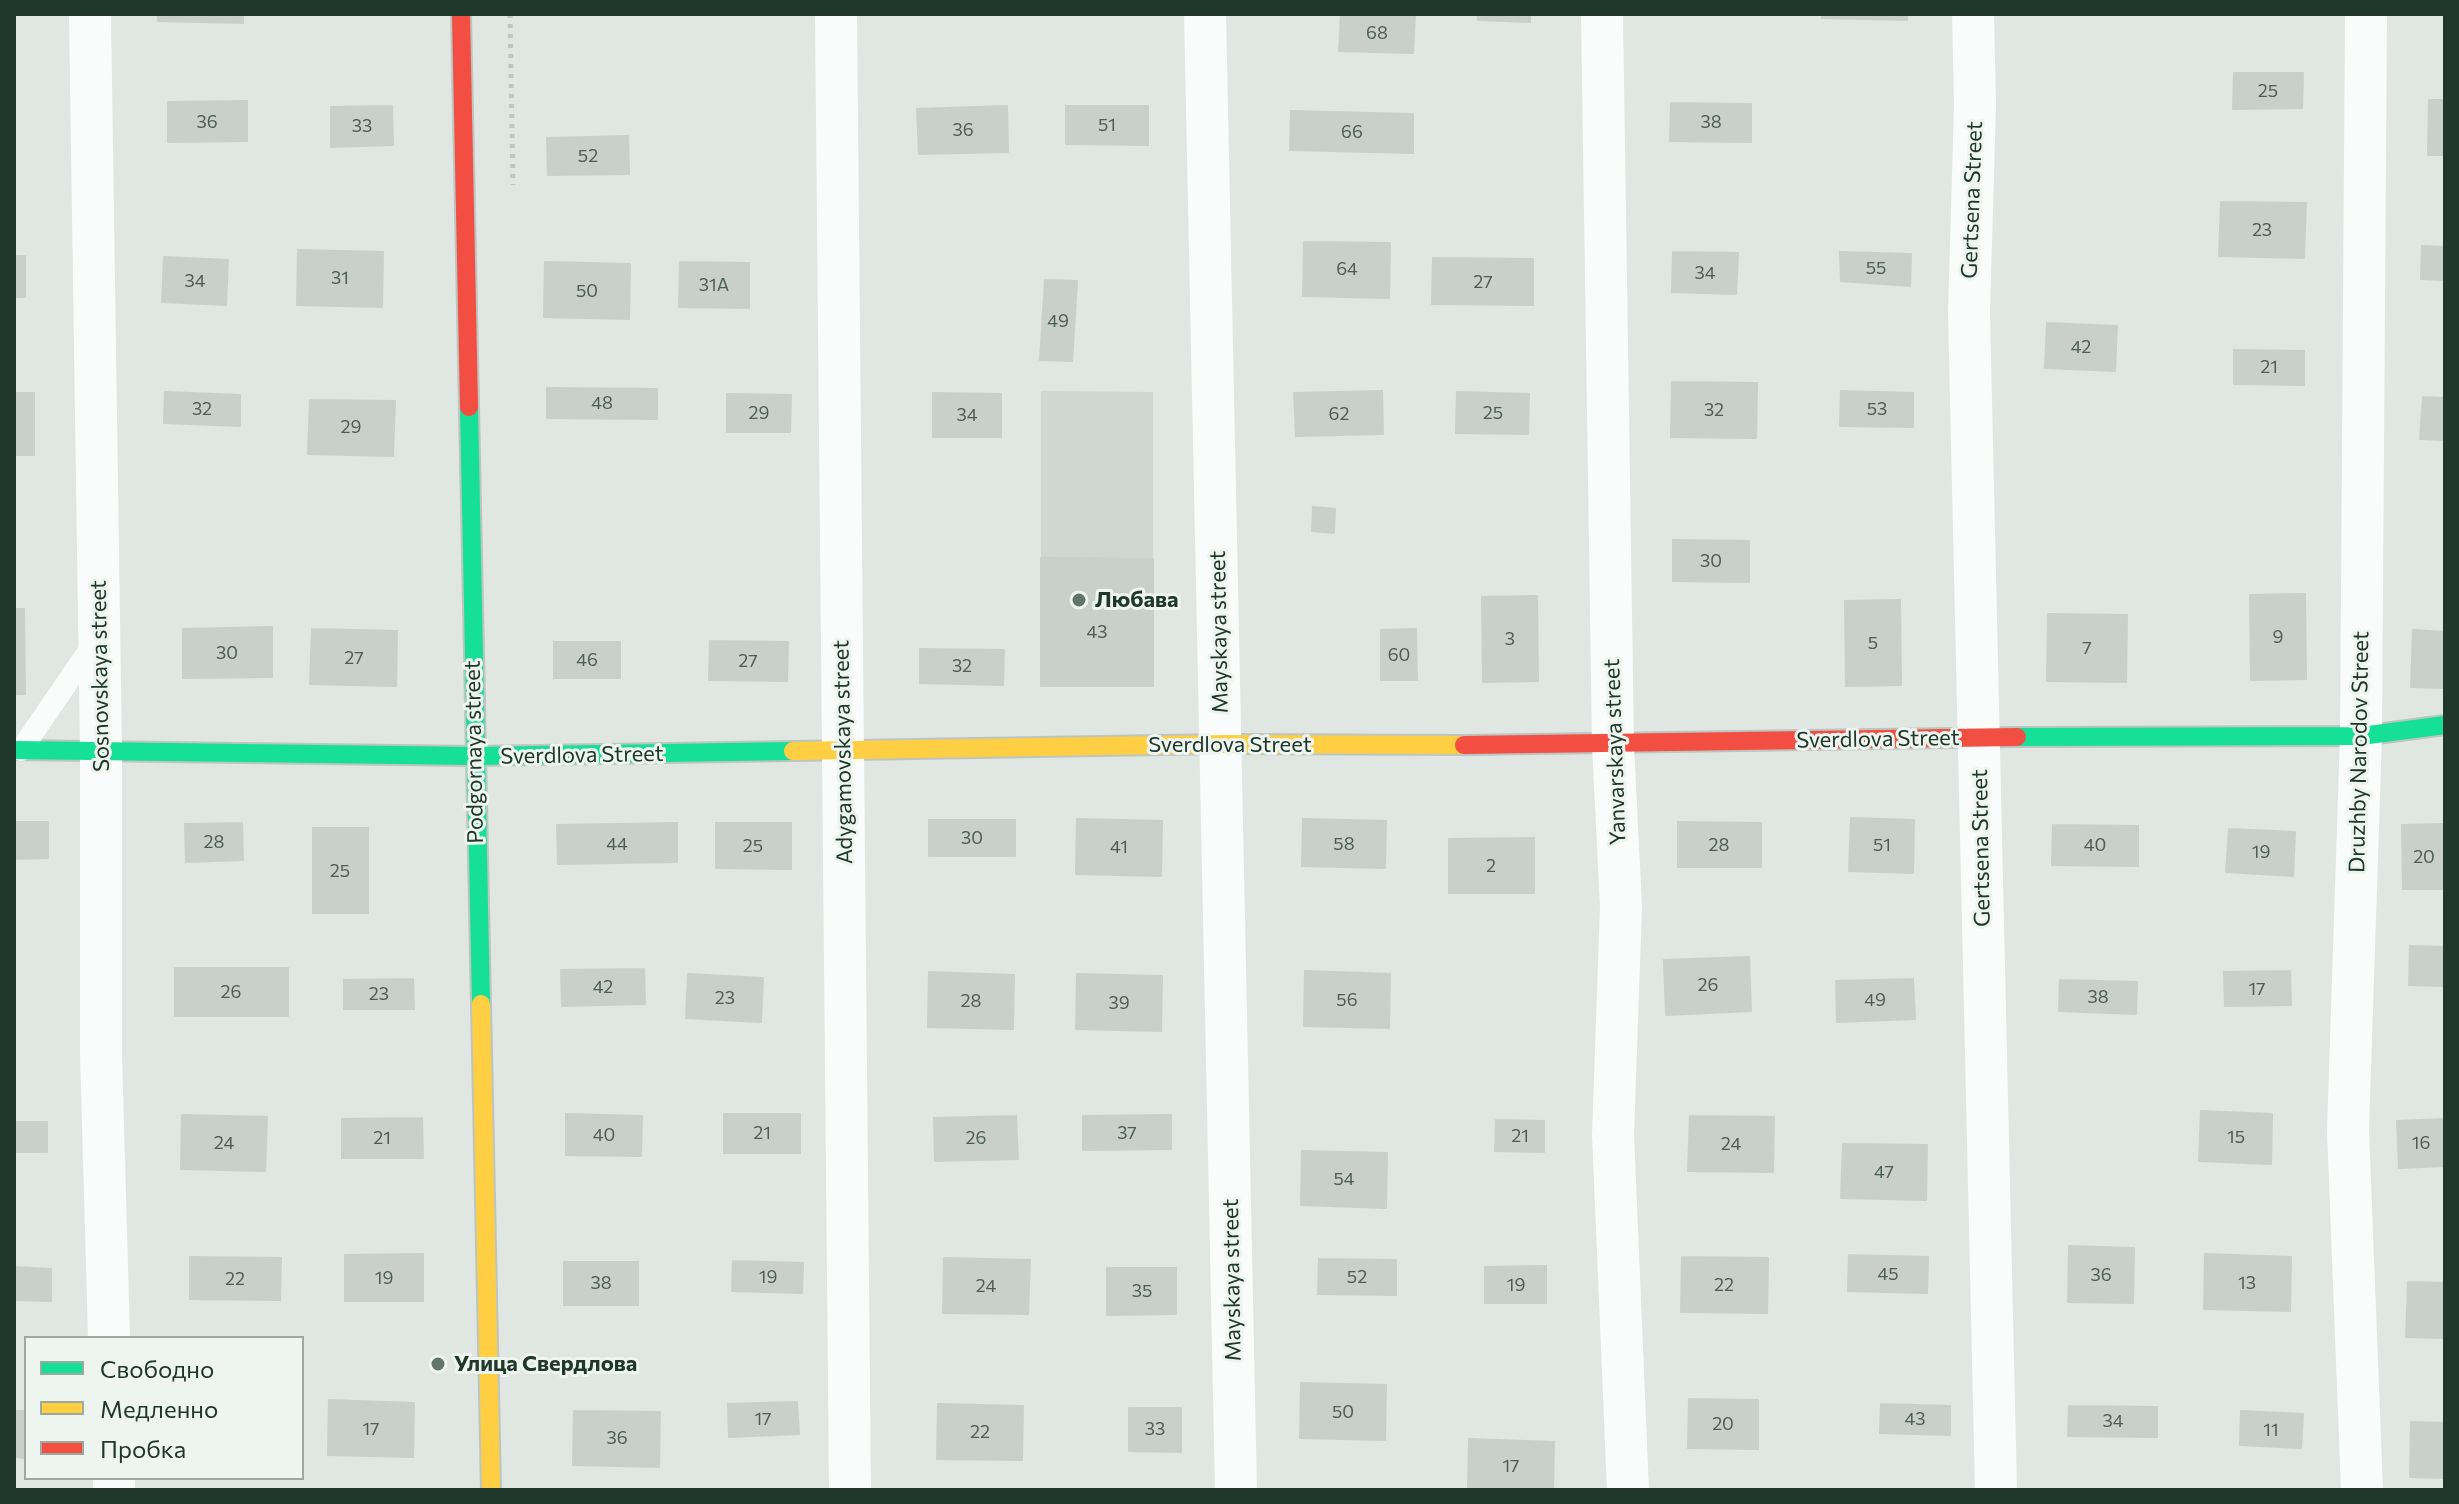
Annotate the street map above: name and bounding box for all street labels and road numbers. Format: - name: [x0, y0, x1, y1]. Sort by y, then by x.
- street label: Gertsena Street: [1956, 121, 1988, 279]
- street label: Mayskaya street: [1204, 550, 1234, 714]
- street label: Sosnovskaya street: [85, 580, 115, 772]
- street label: Druzhby Narodov Street: [2344, 631, 2374, 873]
- street label: Adygamovskaya street: [828, 640, 858, 864]
- street label: Yanvarskaya street: [1599, 658, 1631, 846]
- street label: Podgornaya street: [459, 660, 489, 844]
- street label: Sverdlova Street: [1796, 724, 1960, 754]
- street label: Sverdlova Street: [1148, 732, 1312, 758]
- street label: Sverdlova Street: [500, 740, 664, 770]
- street label: Gertsena Street: [1966, 769, 1996, 927]
- street label: Mayskaya street: [1217, 1198, 1247, 1362]

